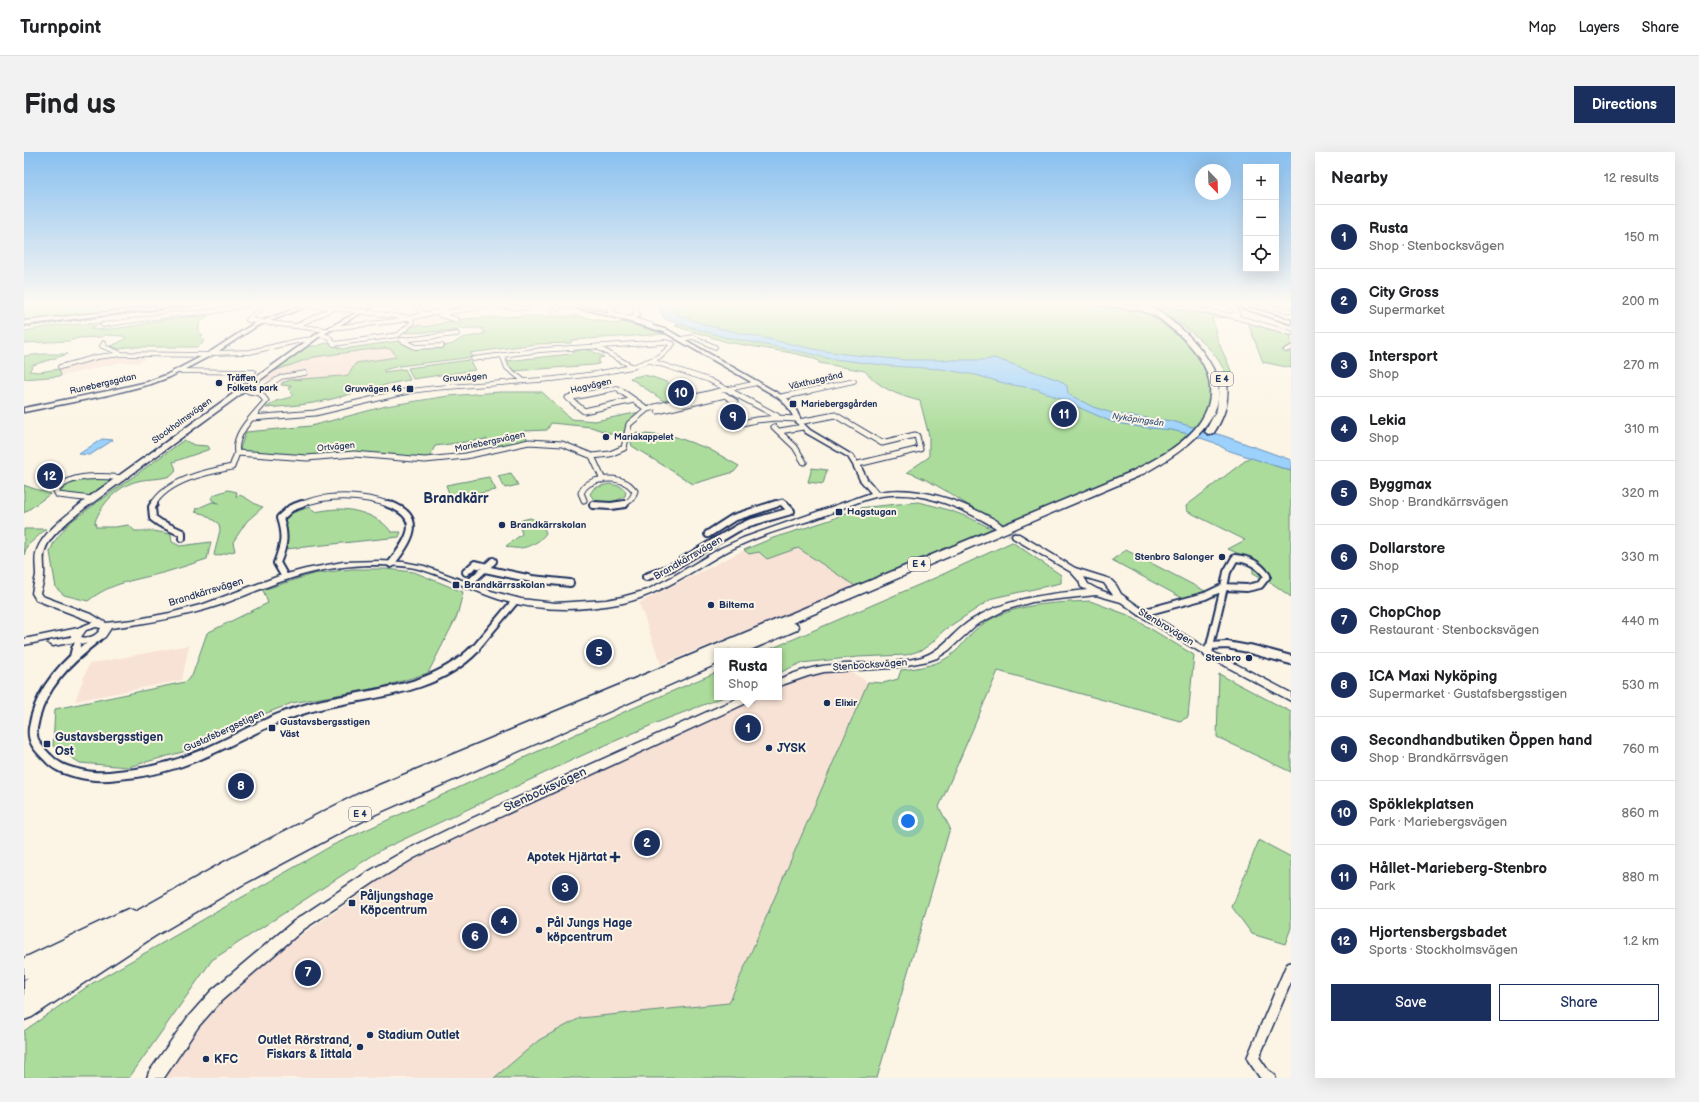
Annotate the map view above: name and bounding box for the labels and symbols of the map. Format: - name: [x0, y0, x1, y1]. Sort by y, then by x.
- north arrow: [1195, 164, 1231, 200]
- street label: Växthusgränd: [788, 369, 844, 393]
- street label: Runebergsgatan: [69, 371, 137, 397]
- street label: Gruvvägen: [443, 371, 487, 385]
- road number: E 4: [1211, 372, 1233, 386]
- place label: Träffen, Folkets park: [227, 373, 278, 394]
- street label: Hagvägen: [569, 376, 613, 396]
- marker: Träffen, Folkets park: [214, 378, 224, 388]
- pin: 10: [668, 378, 694, 408]
- place label: Gruvvägen 46: [345, 384, 403, 395]
- marker: Gruvvägen 46: [405, 384, 415, 394]
- street label: Stockholmsvägen: [150, 396, 214, 446]
- marker: Mariebergsgården: [788, 399, 798, 409]
- place label: Mariebergsgården: [801, 399, 877, 410]
- pin: 11: [1051, 399, 1077, 429]
- pin: 9: [720, 402, 746, 432]
- water label: Nyköpingsån: [1111, 411, 1165, 429]
- street label: Mariebergsvägen: [454, 429, 526, 455]
- marker: Mariakappelet: [601, 432, 611, 442]
- place label: Mariakappelet: [614, 432, 674, 443]
- street label: Ortvägen: [317, 440, 355, 454]
- pin: 12: [37, 461, 63, 491]
- district label: Brandkärr: [423, 490, 489, 507]
- place label: Hagstugan: [847, 506, 897, 518]
- marker: Hagstugan: [834, 507, 844, 517]
- place label: Brandkärrskolan: [510, 519, 587, 531]
- marker: Brandkärrskolan: [497, 520, 507, 530]
- street label: Brandkärrsvägen: [651, 533, 725, 583]
- place label: Stenbro Salonger: [1135, 551, 1215, 563]
- marker: Stenbro Salonger: [1217, 552, 1227, 562]
- road number: E 4: [908, 557, 930, 571]
- street label: Brandkärrsvägen: [167, 575, 245, 609]
- place label: Brandkärrsskolan: [464, 579, 546, 591]
- marker: Brandkärrsskolan: [451, 580, 461, 590]
- place label: Biltema: [719, 599, 754, 611]
- marker: Biltema: [706, 600, 716, 610]
- street label: Stenbrovägen: [1136, 606, 1196, 649]
- pin: 5: [586, 637, 612, 667]
- place label: Stenbro: [1205, 652, 1241, 664]
- marker: Stenbro: [1244, 653, 1254, 663]
- street label: Stenbocksvägen: [832, 656, 908, 674]
- place label: Elixir: [835, 697, 858, 709]
- marker: Elixir: [822, 698, 832, 708]
- street label: Gustafsbergsstigen: [182, 707, 267, 755]
- pin: 1: [735, 713, 761, 743]
- place label: Gustavsbergsstigen Väst: [280, 716, 371, 740]
- marker: Gustavsbergsstigen Väst: [267, 723, 277, 733]
- place label: Gustavsbergsstigen Ost: [55, 730, 163, 759]
- marker: Gustavsbergsstigen Ost: [42, 739, 52, 749]
- place label: JYSK: [777, 741, 806, 756]
- marker: JYSK: [764, 743, 774, 753]
- street label: Stenbocksvägen: [501, 764, 589, 816]
- pin: 8: [228, 771, 254, 801]
- road number: E 4: [349, 807, 371, 821]
- your location: [898, 811, 918, 831]
- pin: 2: [634, 828, 660, 858]
- place label: Apotek Hjärtat: [526, 850, 607, 865]
- marker: Apotek Hjärtat: [610, 852, 620, 862]
- pin: 3: [552, 873, 578, 903]
- place label: Påljungshage Köpcentrum: [360, 889, 433, 918]
- marker: Påljungshage Köpcentrum: [347, 898, 357, 908]
- pin: 4: [491, 906, 517, 936]
- place label: Pål Jungs Hage köpcentrum: [547, 916, 632, 945]
- pin: 6: [462, 921, 488, 951]
- marker: Pål Jungs Hage köpcentrum: [534, 925, 544, 935]
- pin: 7: [295, 958, 321, 988]
- place label: Stadium Outlet: [378, 1028, 460, 1043]
- marker: Stadium Outlet: [365, 1030, 375, 1040]
- place label: Outlet Rörstrand, Fiskars & Iittala: [258, 1033, 352, 1062]
- marker: Outlet Rörstrand, Fiskars & Iittala: [355, 1042, 365, 1052]
- place label: KFC: [214, 1052, 238, 1067]
- marker: KFC: [201, 1054, 211, 1064]

